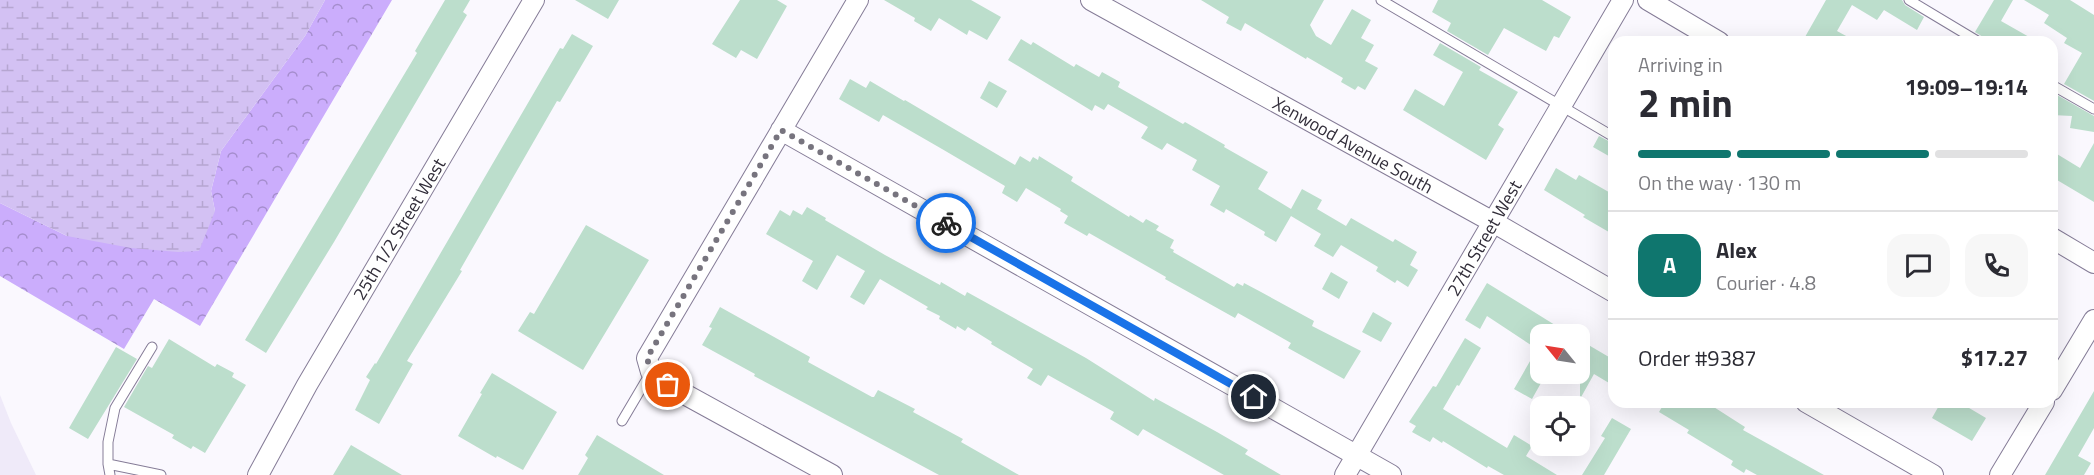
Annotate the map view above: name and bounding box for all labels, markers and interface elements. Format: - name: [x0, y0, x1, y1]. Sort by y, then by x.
- text: Arriving in: [1638, 49, 1723, 80]
- text: 19:09–19:14: [1905, 70, 2028, 104]
- text: 2 min: [1638, 73, 1733, 132]
- street label: Xenwood Avenue South: [1268, 90, 1438, 200]
- street label: 25th 1/2 Street West: [346, 152, 452, 305]
- text: On the way · 130 m: [1638, 167, 1801, 198]
- street label: 27th Street West: [1440, 174, 1528, 301]
- courier: [916, 193, 976, 253]
- icon: bike: [930, 207, 963, 240]
- text: Alex: [1716, 233, 1757, 267]
- button: chat: [1887, 234, 1950, 297]
- button: phone: [1965, 234, 2028, 297]
- text: A: [1663, 248, 1676, 282]
- text: Courier · 4.8: [1716, 267, 1816, 298]
- north arrow: [1530, 324, 1590, 384]
- map controls: [1530, 324, 1590, 456]
- text: Order #9387: [1638, 341, 1757, 375]
- text: $17.27: [1961, 341, 2028, 375]
- pin: [642, 359, 693, 410]
- icon: bag: [651, 368, 684, 401]
- pin: [1228, 371, 1279, 422]
- icon: home: [1237, 380, 1270, 413]
- button: locate: [1530, 396, 1590, 456]

